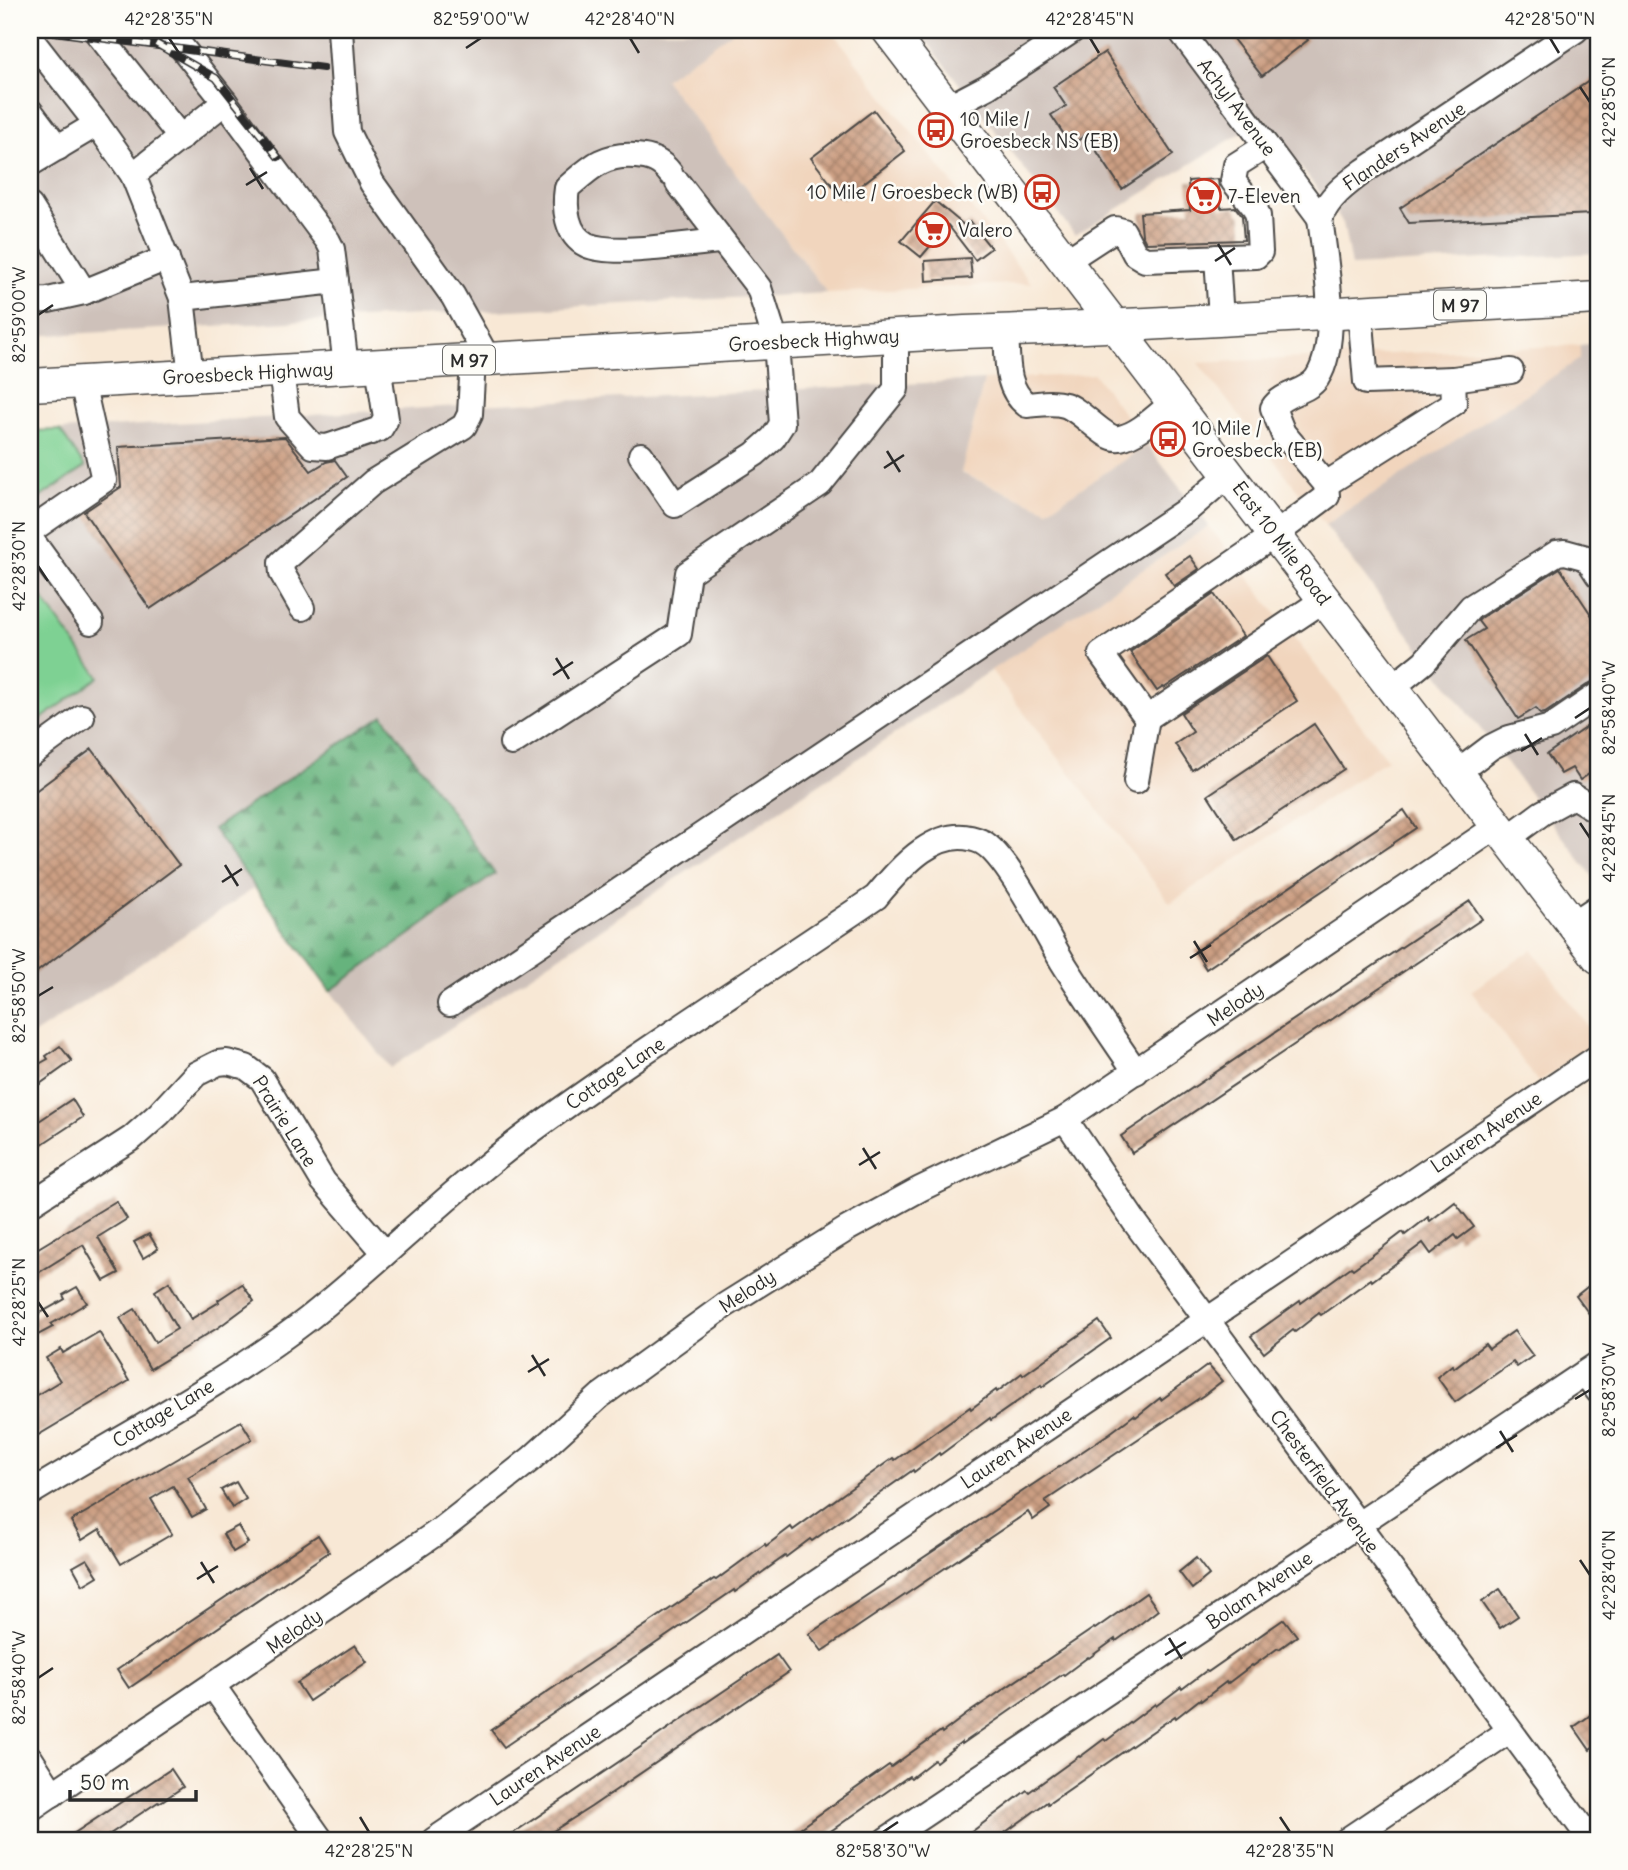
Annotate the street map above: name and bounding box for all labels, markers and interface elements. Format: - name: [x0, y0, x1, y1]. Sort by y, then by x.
- text: 42°28'35"N: [124, 7, 214, 30]
- text: 82°59'00"W: [433, 7, 529, 30]
- text: 42°28'40"N: [585, 7, 675, 30]
- text: 42°28'45"N: [1046, 7, 1134, 30]
- text: 42°28'50"N: [1505, 7, 1595, 30]
- street label: Achyl Avenue: [1193, 53, 1281, 161]
- text: 42°28'50"N: [1597, 57, 1620, 147]
- street label: Flanders Avenue: [1338, 96, 1470, 196]
- place label: 10 Mile / Groesbeck NS (EB): [960, 107, 1118, 153]
- bus stop icon: 10 Mile / Groesbeck NS (EB): [917, 111, 955, 149]
- bus stop icon: 10 Mile / Groesbeck (WB): [1023, 173, 1061, 211]
- supermarket icon: 7-Eleven: [1185, 177, 1223, 215]
- place label: 10 Mile / Groesbeck (WB): [807, 180, 1018, 204]
- place label: 7-Eleven: [1228, 184, 1301, 208]
- supermarket icon: Valero: [914, 211, 952, 249]
- place label: Valero: [958, 218, 1013, 242]
- text: 82°59'00"W: [7, 267, 30, 363]
- road number: M 97: [1434, 290, 1486, 320]
- street label: Groesbeck Highway: [728, 324, 900, 356]
- road number: M 97: [443, 346, 495, 374]
- street label: Groesbeck Highway: [162, 357, 334, 389]
- place label: 10 Mile / Groesbeck (EB): [1192, 416, 1322, 462]
- bus stop icon: 10 Mile / Groesbeck (EB): [1149, 420, 1187, 458]
- street label: East 10 Mile Road: [1228, 476, 1336, 610]
- text: 42°28'30"N: [7, 521, 30, 611]
- text: 82°58'40"W: [1597, 661, 1620, 755]
- text: 42°28'45"N: [1597, 794, 1620, 882]
- text: 82°58'50"W: [7, 948, 30, 1044]
- street label: Melody: [1202, 977, 1268, 1031]
- street label: Cottage Lane: [561, 1031, 669, 1115]
- street label: Prairie Lane: [247, 1071, 323, 1171]
- street label: Lauren Avenue: [1426, 1086, 1546, 1178]
- text: 42°28'25"N: [7, 1258, 30, 1346]
- street label: Melody: [714, 1264, 780, 1318]
- text: 82°58'30"W: [1597, 1343, 1620, 1437]
- street label: Cottage Lane: [108, 1373, 218, 1453]
- street label: Lauren Avenue: [956, 1402, 1076, 1494]
- street label: Chesterfield Avenue: [1265, 1405, 1385, 1557]
- text: 42°28'40"N: [1597, 1530, 1620, 1620]
- street label: Bolam Avenue: [1201, 1546, 1317, 1634]
- street label: Melody: [262, 1603, 326, 1659]
- text: 82°58'40"W: [7, 1631, 30, 1725]
- street label: Lauren Avenue: [485, 1719, 605, 1811]
- scale bar: [70, 1758, 196, 1802]
- text: 50 m: [80, 1769, 129, 1796]
- text: 42°28'25"N: [325, 1839, 413, 1862]
- text: 82°58'30"W: [836, 1839, 930, 1862]
- text: 42°28'35"N: [1245, 1839, 1335, 1862]

